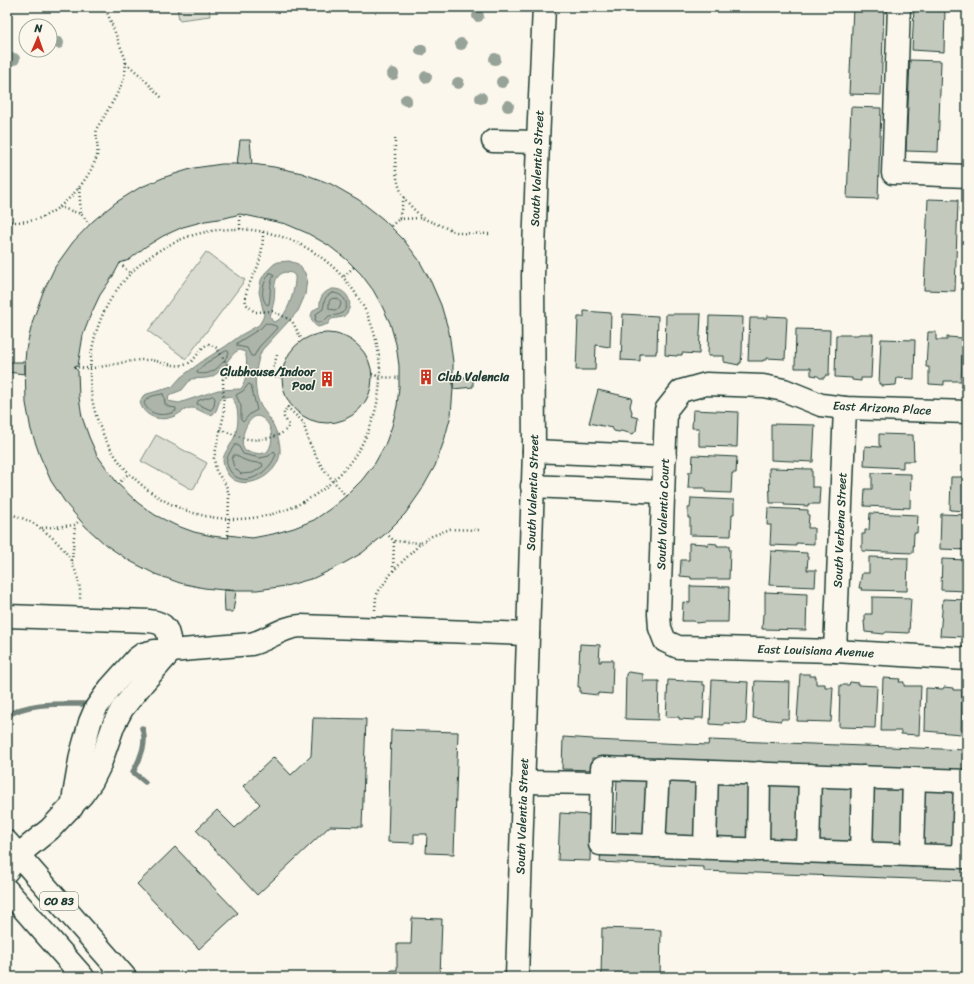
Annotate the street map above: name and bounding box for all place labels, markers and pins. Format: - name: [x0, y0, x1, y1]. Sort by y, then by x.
- place label: Clubhouse/Indoor Pool: [219, 361, 316, 397]
- place label: Club Valencia: [437, 366, 510, 388]
- building icon: Club Valencia: [417, 368, 435, 386]
- building icon: Clubhouse/Indoor Pool: [318, 370, 336, 388]

